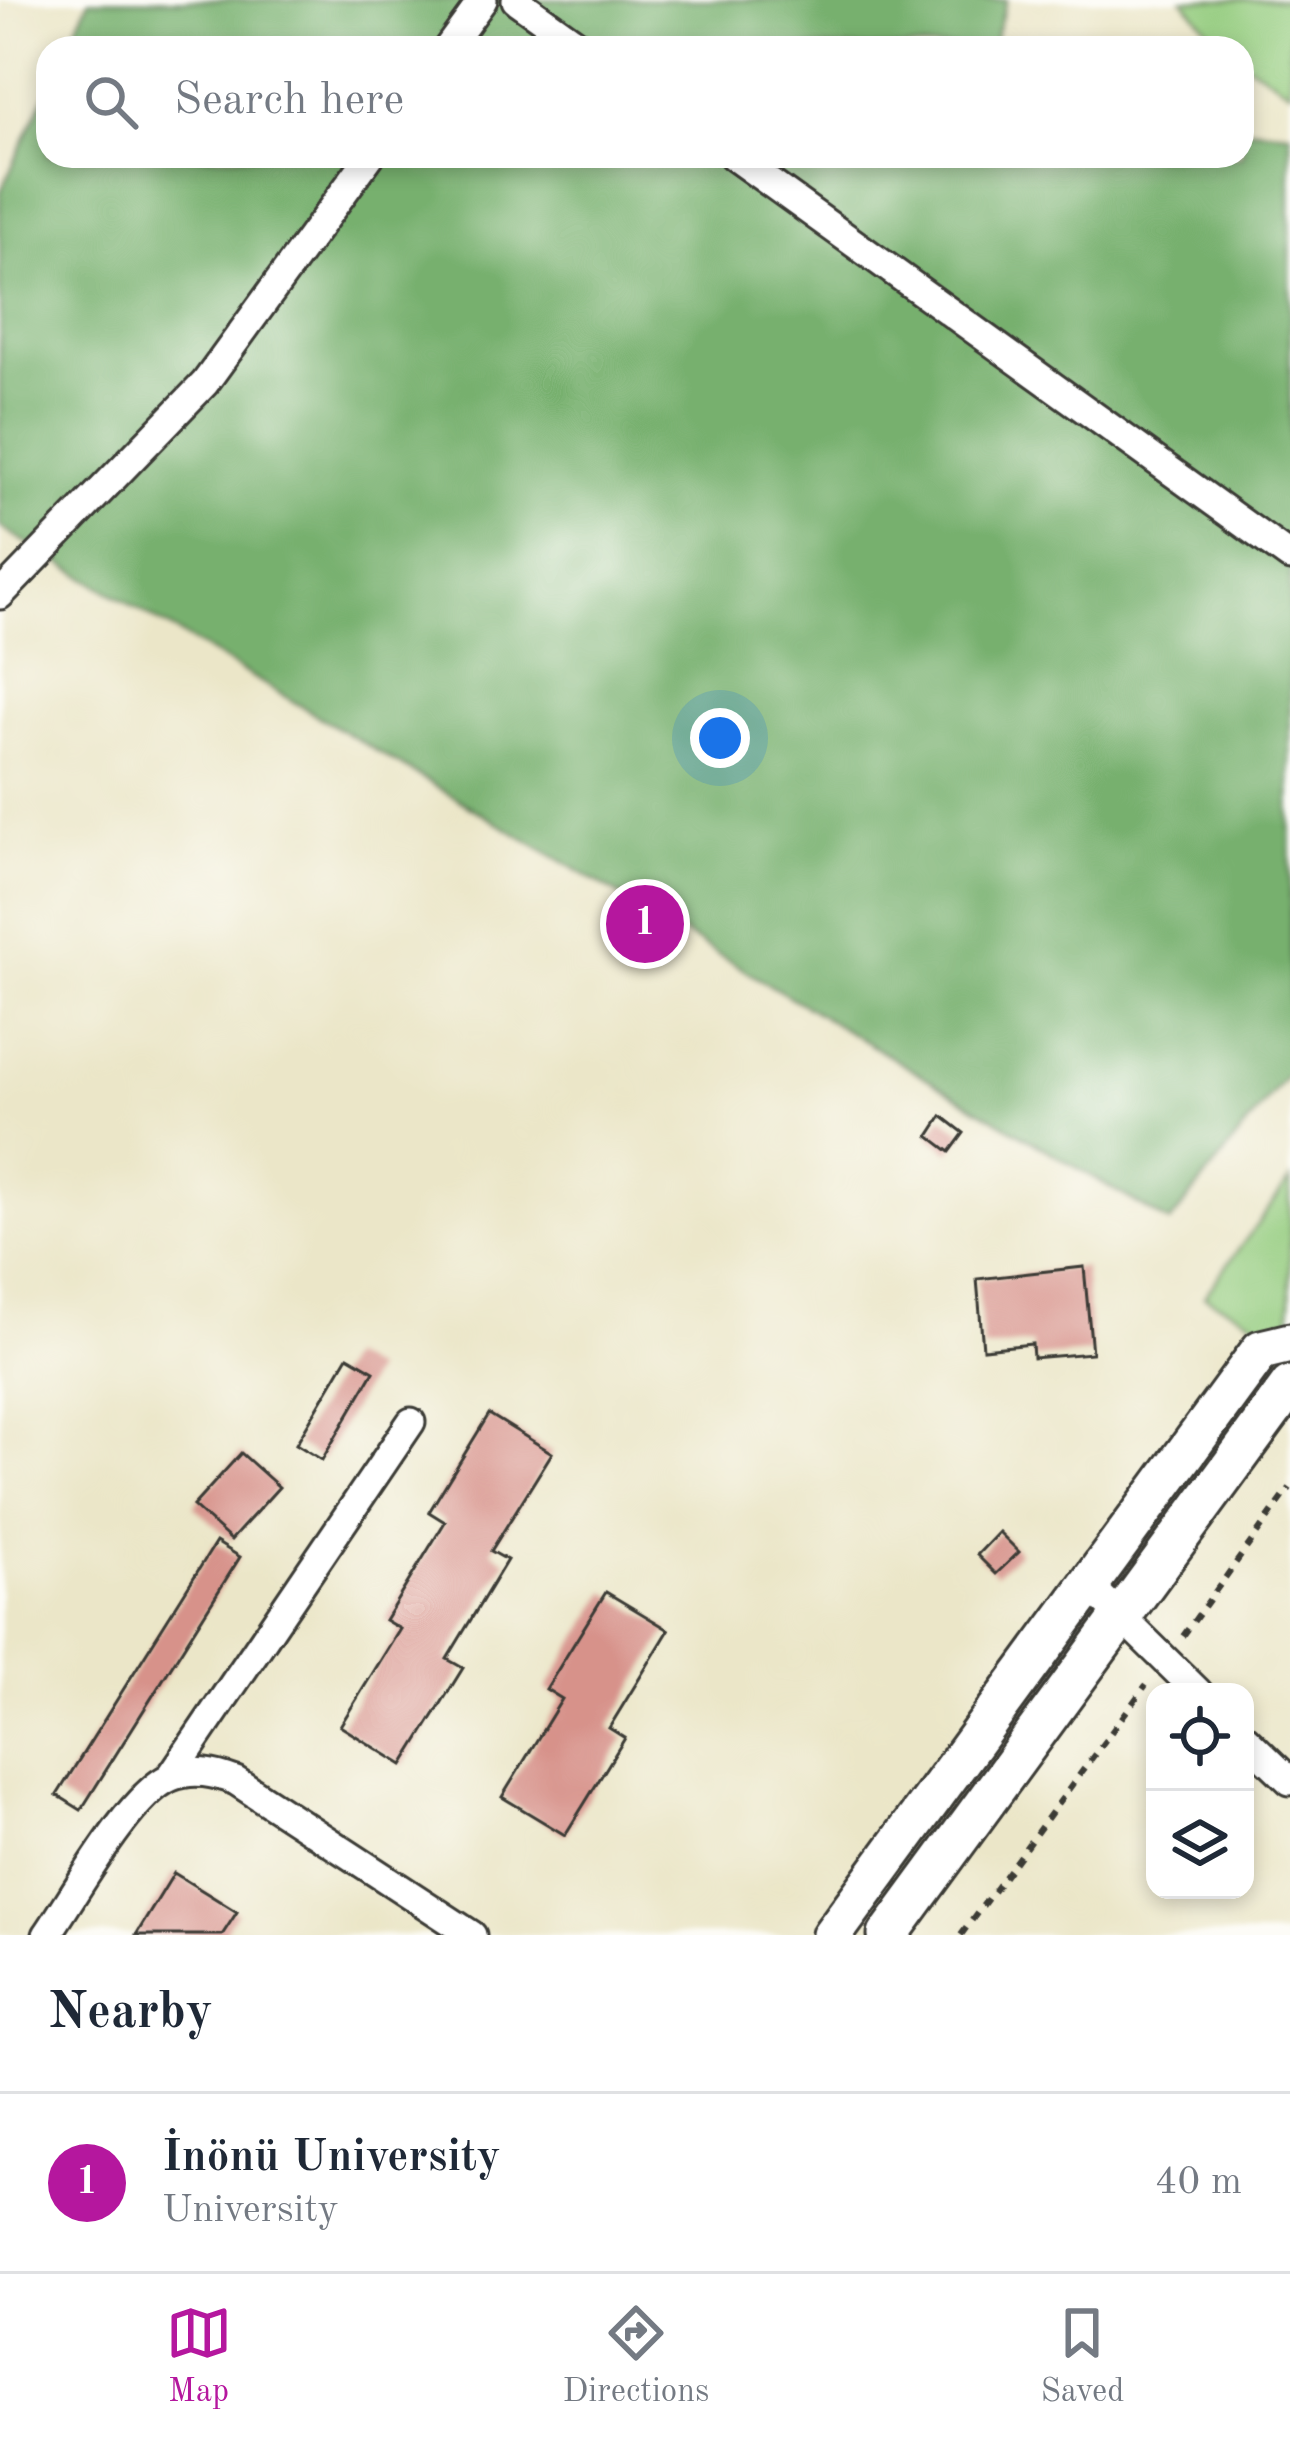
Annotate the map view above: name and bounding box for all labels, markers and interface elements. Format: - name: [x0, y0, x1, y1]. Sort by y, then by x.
- search box: [36, 36, 1254, 168]
- icon: search: [78, 69, 144, 135]
- text: Search here: [174, 79, 404, 124]
- your location: [690, 708, 750, 768]
- pin: 1: [606, 879, 684, 969]
- map controls: [1146, 1683, 1254, 1899]
- button: locate: [1146, 1683, 1254, 1791]
- button: layers: [1146, 1791, 1254, 1899]
- text: Nearby: [48, 1988, 213, 2039]
- text: İnönü University: [162, 2136, 501, 2181]
- text: 1: [76, 2163, 98, 2202]
- text: 40 m: [1155, 2163, 1242, 2202]
- text: University: [162, 2191, 339, 2230]
- tab: Map: [166, 2300, 232, 2413]
- tab: Directions: [563, 2300, 709, 2413]
- tab: Saved: [1040, 2300, 1124, 2413]

